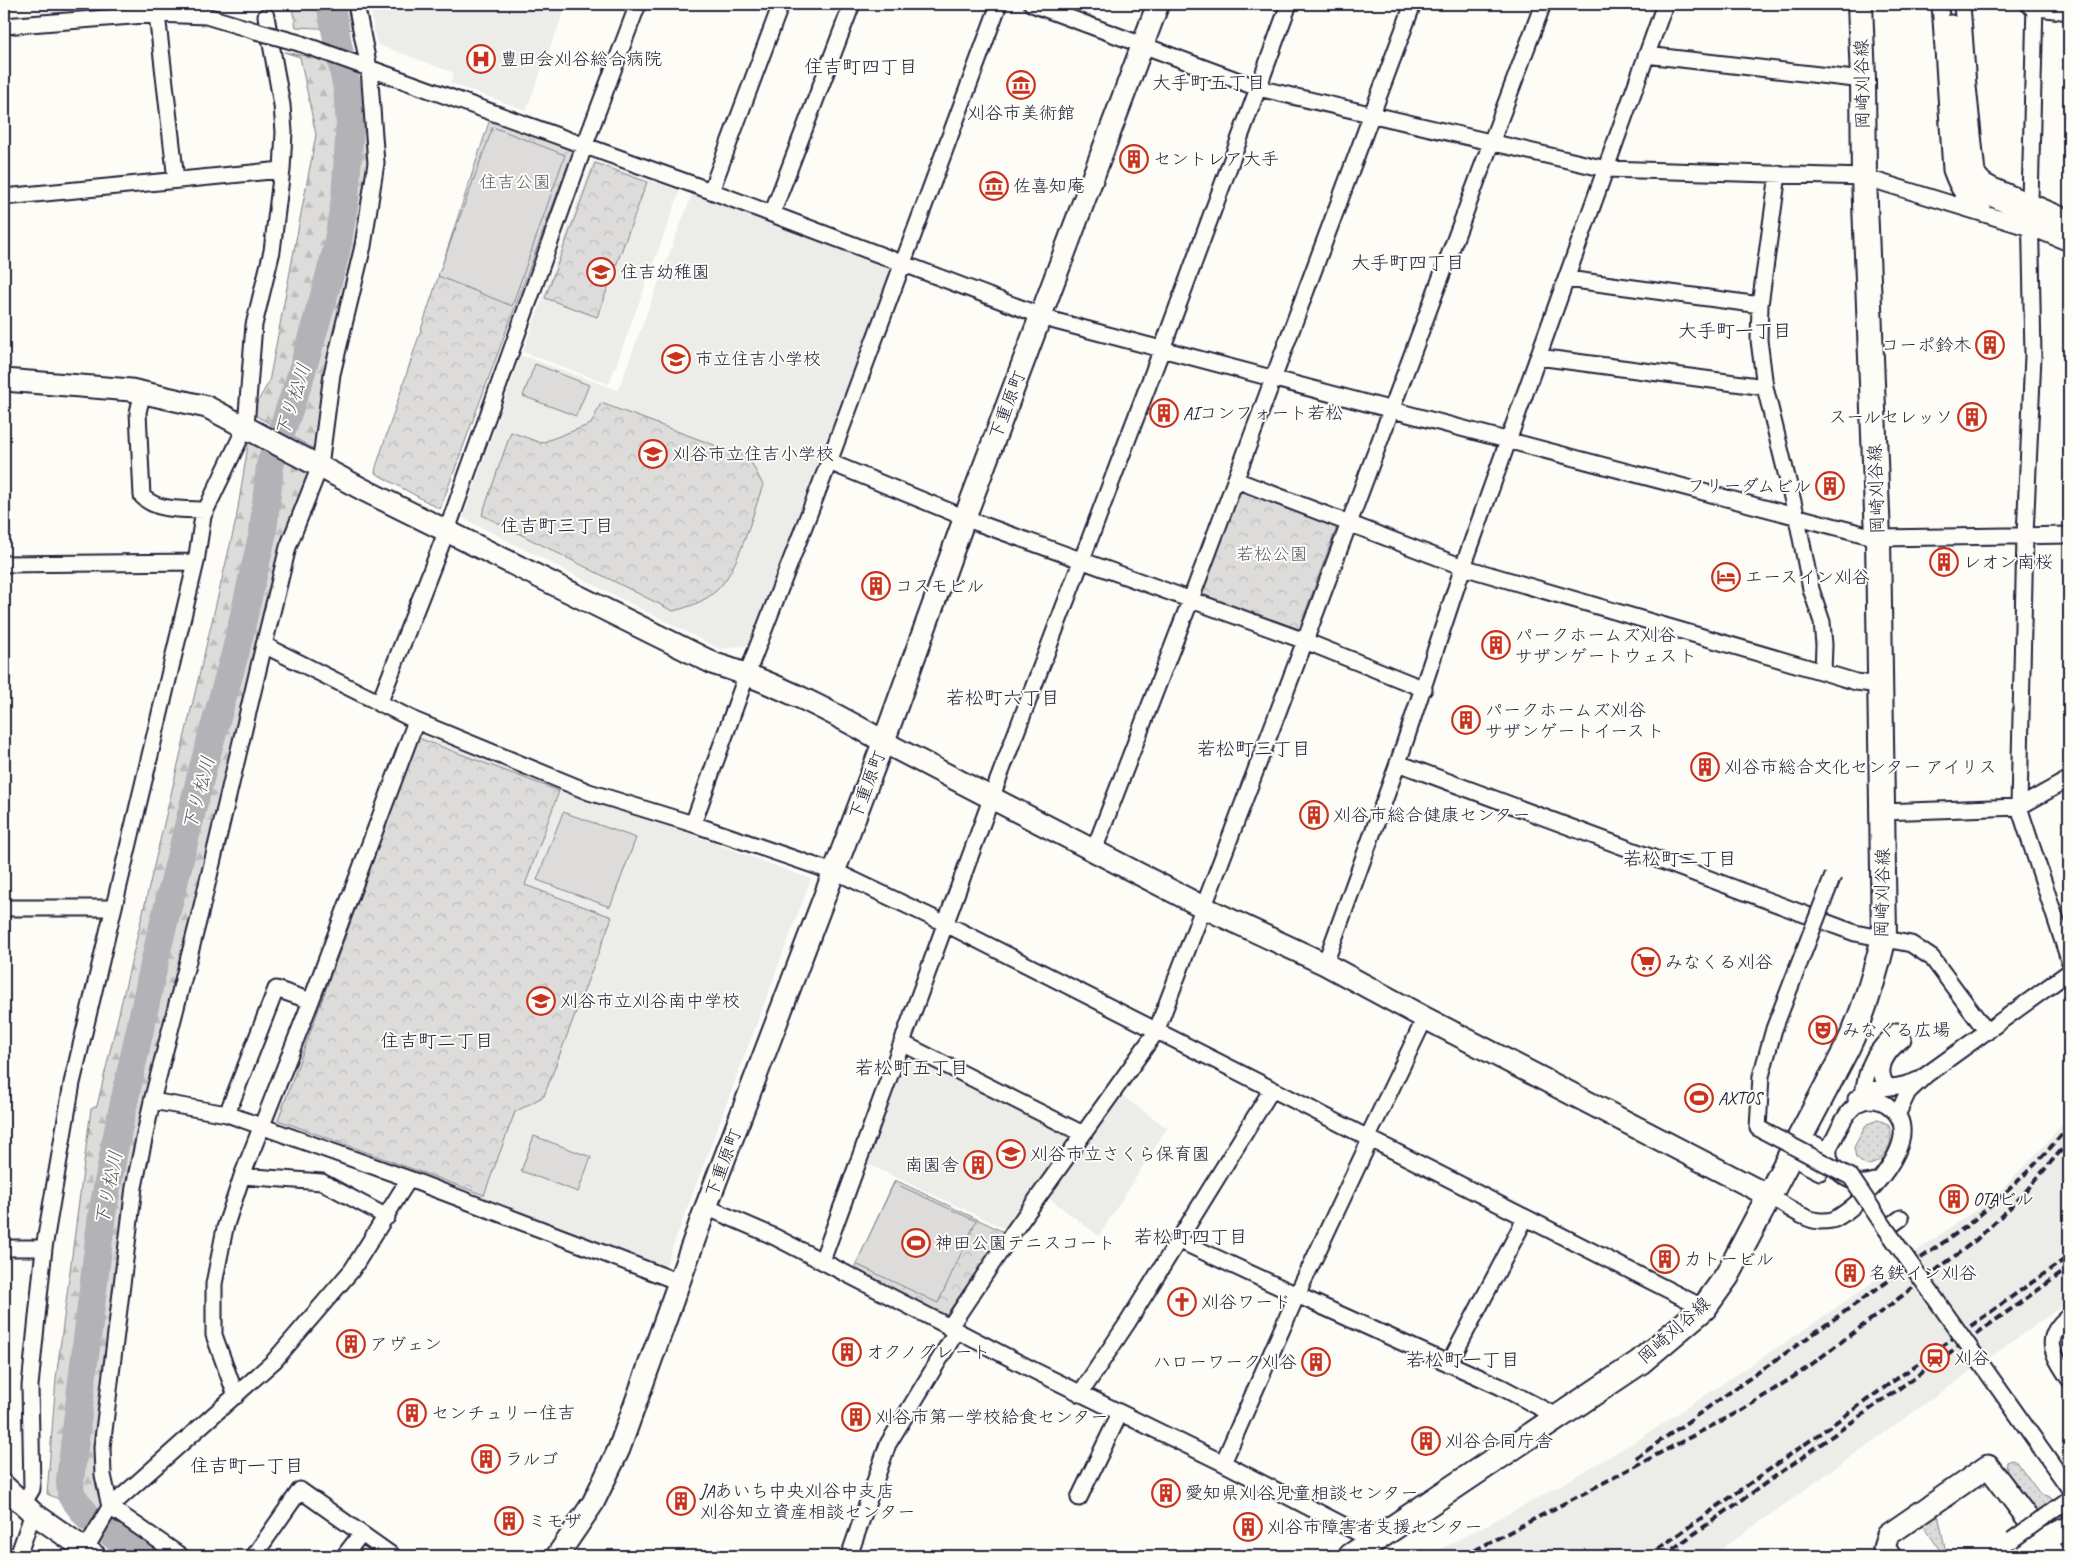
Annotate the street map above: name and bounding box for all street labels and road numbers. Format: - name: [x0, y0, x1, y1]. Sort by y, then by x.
- street label: 岡崎刈谷線: [1850, 39, 1874, 129]
- street label: 下重原町: [984, 367, 1030, 443]
- street label: 岡崎刈谷線: [1863, 444, 1889, 534]
- street label: 下重原町: [844, 747, 890, 823]
- street label: 岡崎刈谷線: [1870, 848, 1894, 938]
- street label: 下重原町: [700, 1125, 746, 1201]
- street label: 岡崎刈谷線: [1633, 1292, 1715, 1368]

